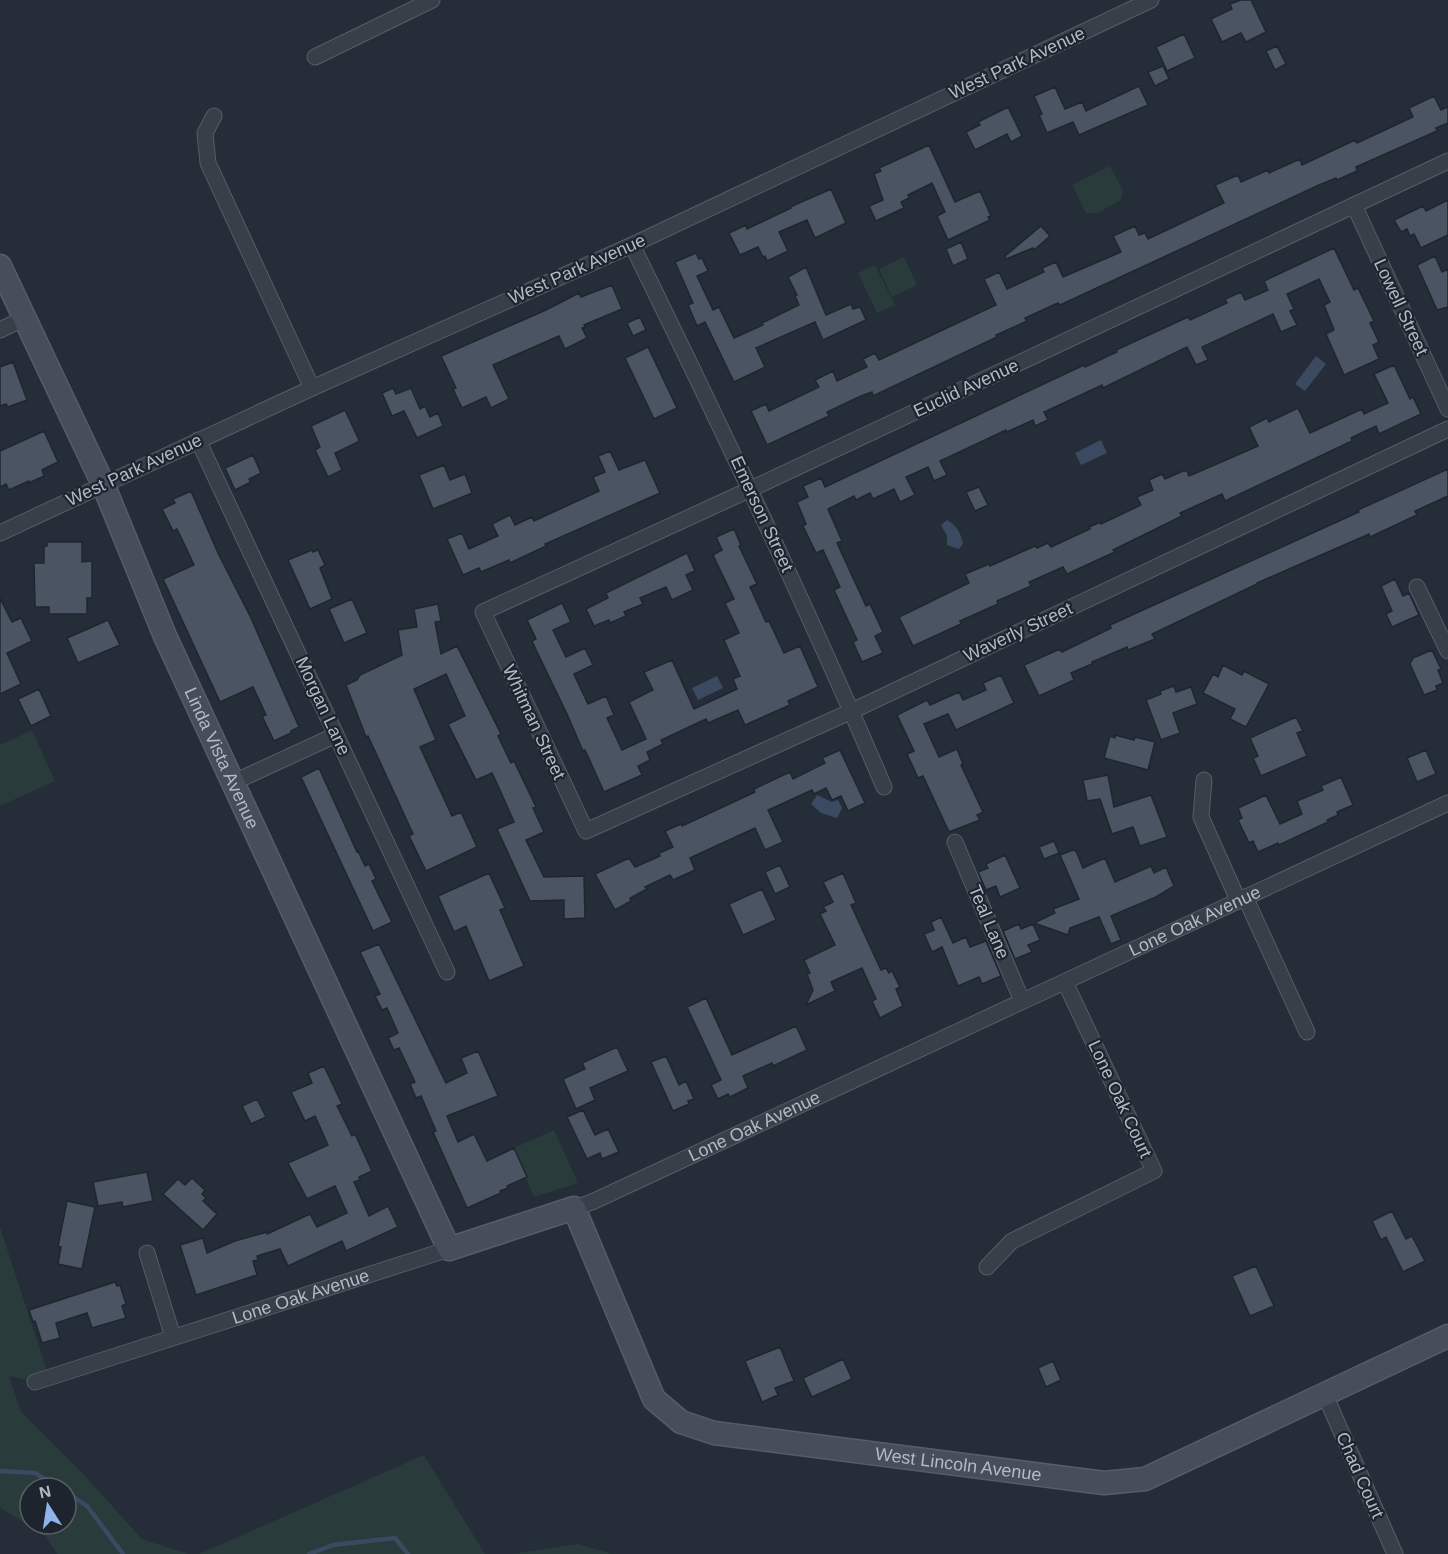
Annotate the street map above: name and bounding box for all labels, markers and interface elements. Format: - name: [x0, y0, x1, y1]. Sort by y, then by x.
- street label: West Park Avenue: [946, 23, 1088, 103]
- street label: West Park Avenue: [506, 230, 648, 308]
- street label: Lowell Street: [1370, 256, 1432, 358]
- street label: Euclid Avenue: [910, 355, 1022, 421]
- street label: West Park Avenue: [63, 430, 205, 510]
- street label: Emerson Street: [727, 453, 797, 575]
- street label: Waverly Street: [961, 598, 1075, 666]
- street label: Morgan Lane: [292, 654, 354, 758]
- street label: Whitman Street: [499, 662, 569, 782]
- street label: Linda Vista Avenue: [180, 684, 263, 832]
- street label: Teal Lane: [965, 882, 1013, 962]
- street label: Lone Oak Avenue: [1126, 882, 1264, 960]
- street label: Lone Oak Court: [1084, 1037, 1156, 1161]
- street label: Lone Oak Avenue: [685, 1087, 823, 1166]
- street label: Lone Oak Avenue: [230, 1265, 372, 1328]
- street label: Chad Court: [1332, 1429, 1388, 1521]
- street label: West Lincoln Avenue: [874, 1444, 1043, 1485]
- north arrow: [18, 1476, 78, 1536]
- text: N: [38, 1482, 52, 1501]

